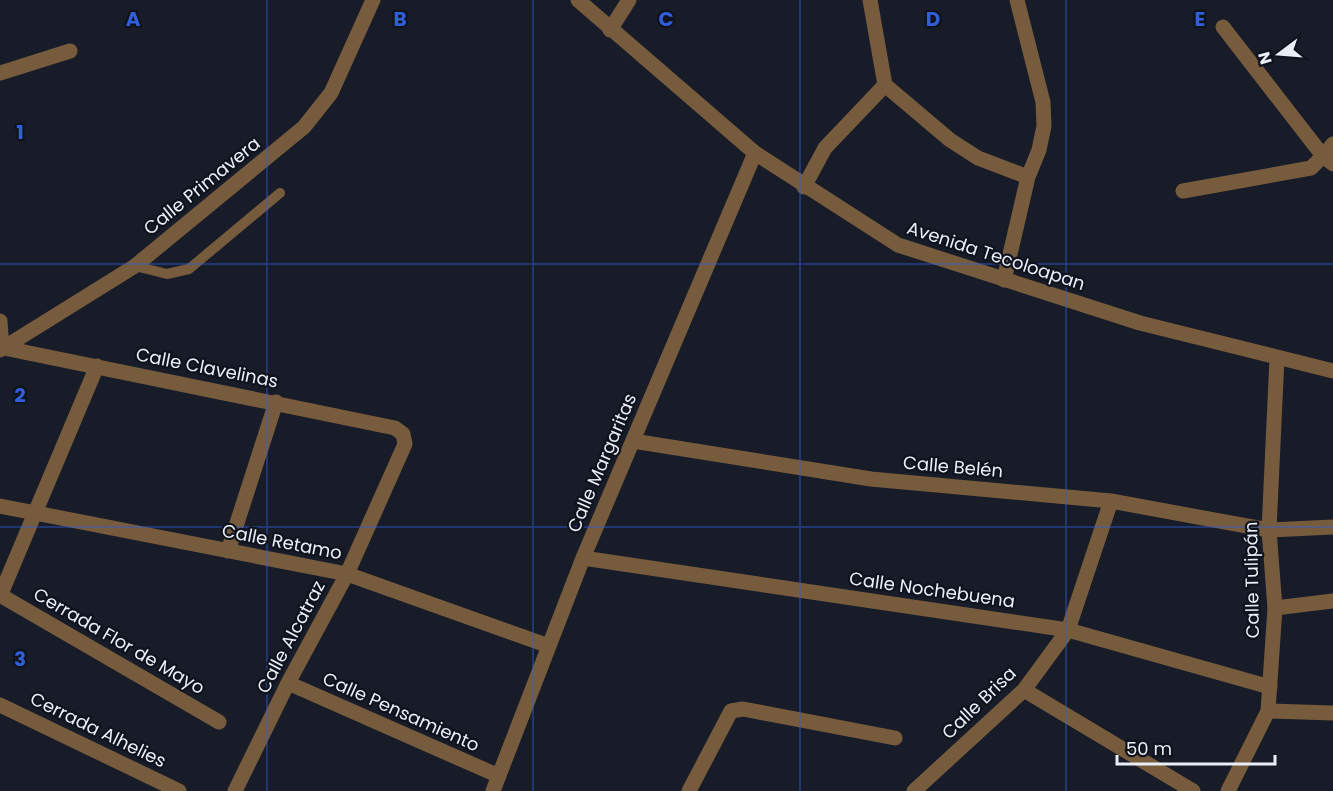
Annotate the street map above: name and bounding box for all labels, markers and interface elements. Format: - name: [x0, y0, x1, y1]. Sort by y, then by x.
- text: A: [126, 5, 141, 33]
- text: B: [393, 5, 407, 33]
- text: C: [658, 5, 674, 33]
- text: D: [926, 5, 940, 33]
- text: E: [1195, 5, 1205, 33]
- north arrow: [1249, 24, 1309, 84]
- text: N: [1252, 49, 1278, 67]
- text: 1: [16, 118, 24, 146]
- street label: Calle Primavera: [138, 131, 265, 240]
- street label: Avenida Tecoloapan: [904, 215, 1088, 296]
- street label: Calle Clavelinas: [134, 341, 280, 394]
- text: 2: [14, 381, 26, 409]
- street label: Calle Margaritas: [561, 389, 642, 536]
- street label: Calle Belén: [902, 450, 1004, 483]
- street label: Calle Retamo: [220, 518, 344, 565]
- street label: Calle Tulipán: [1238, 521, 1265, 639]
- street label: Calle Nochebuena: [848, 565, 1017, 614]
- street label: Calle Alcatraz: [250, 576, 331, 697]
- street label: Cerrada Flor de Mayo: [29, 581, 209, 700]
- text: 3: [14, 645, 26, 673]
- street label: Calle Brisa: [936, 661, 1021, 745]
- street label: Calle Pensamiento: [319, 666, 484, 757]
- street label: Cerrada Alhelies: [26, 686, 170, 773]
- scale bar: [1117, 728, 1274, 766]
- text: 50 m: [1126, 736, 1172, 761]

